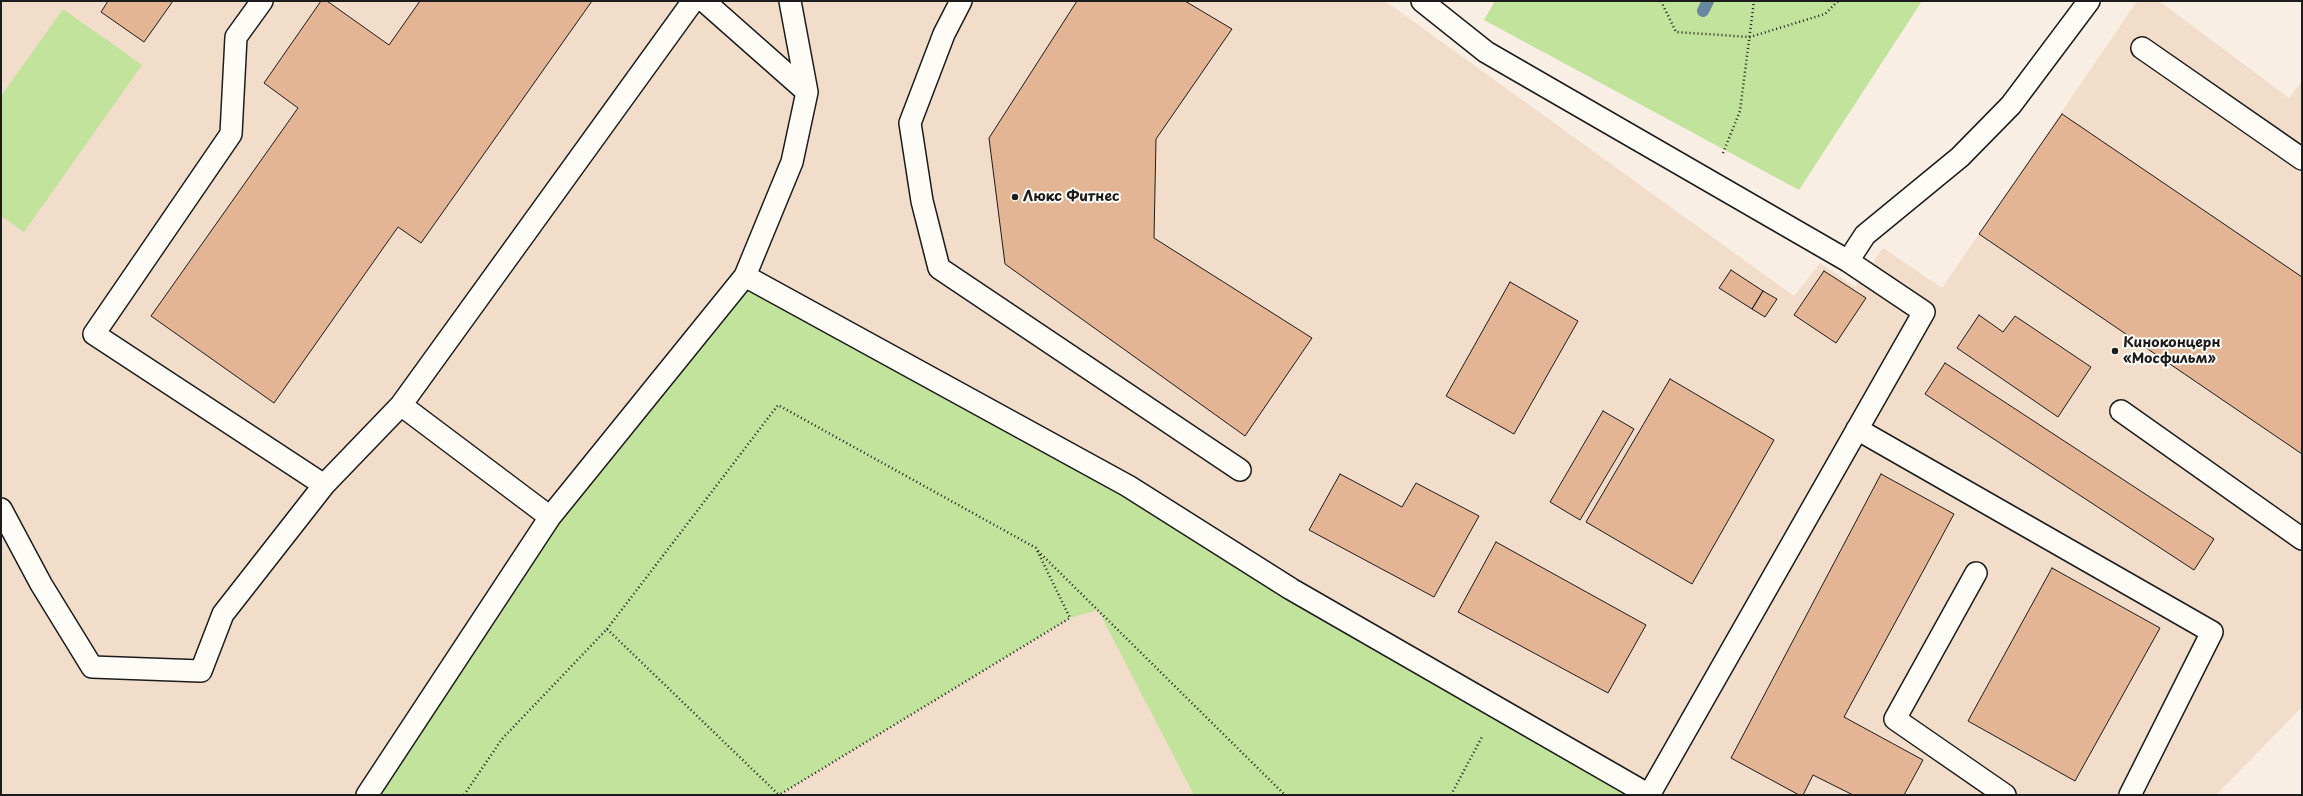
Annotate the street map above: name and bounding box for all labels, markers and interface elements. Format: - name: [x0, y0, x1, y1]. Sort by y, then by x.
- place label: Люкс Фитнес: [1023, 189, 1119, 205]
- marker: Люкс Фитнес: [1010, 192, 1020, 202]
- place label: Киноконцерн «Мосфильм»: [2123, 335, 2221, 368]
- marker: Киноконцерн «Мосфильм»: [2110, 346, 2120, 356]

